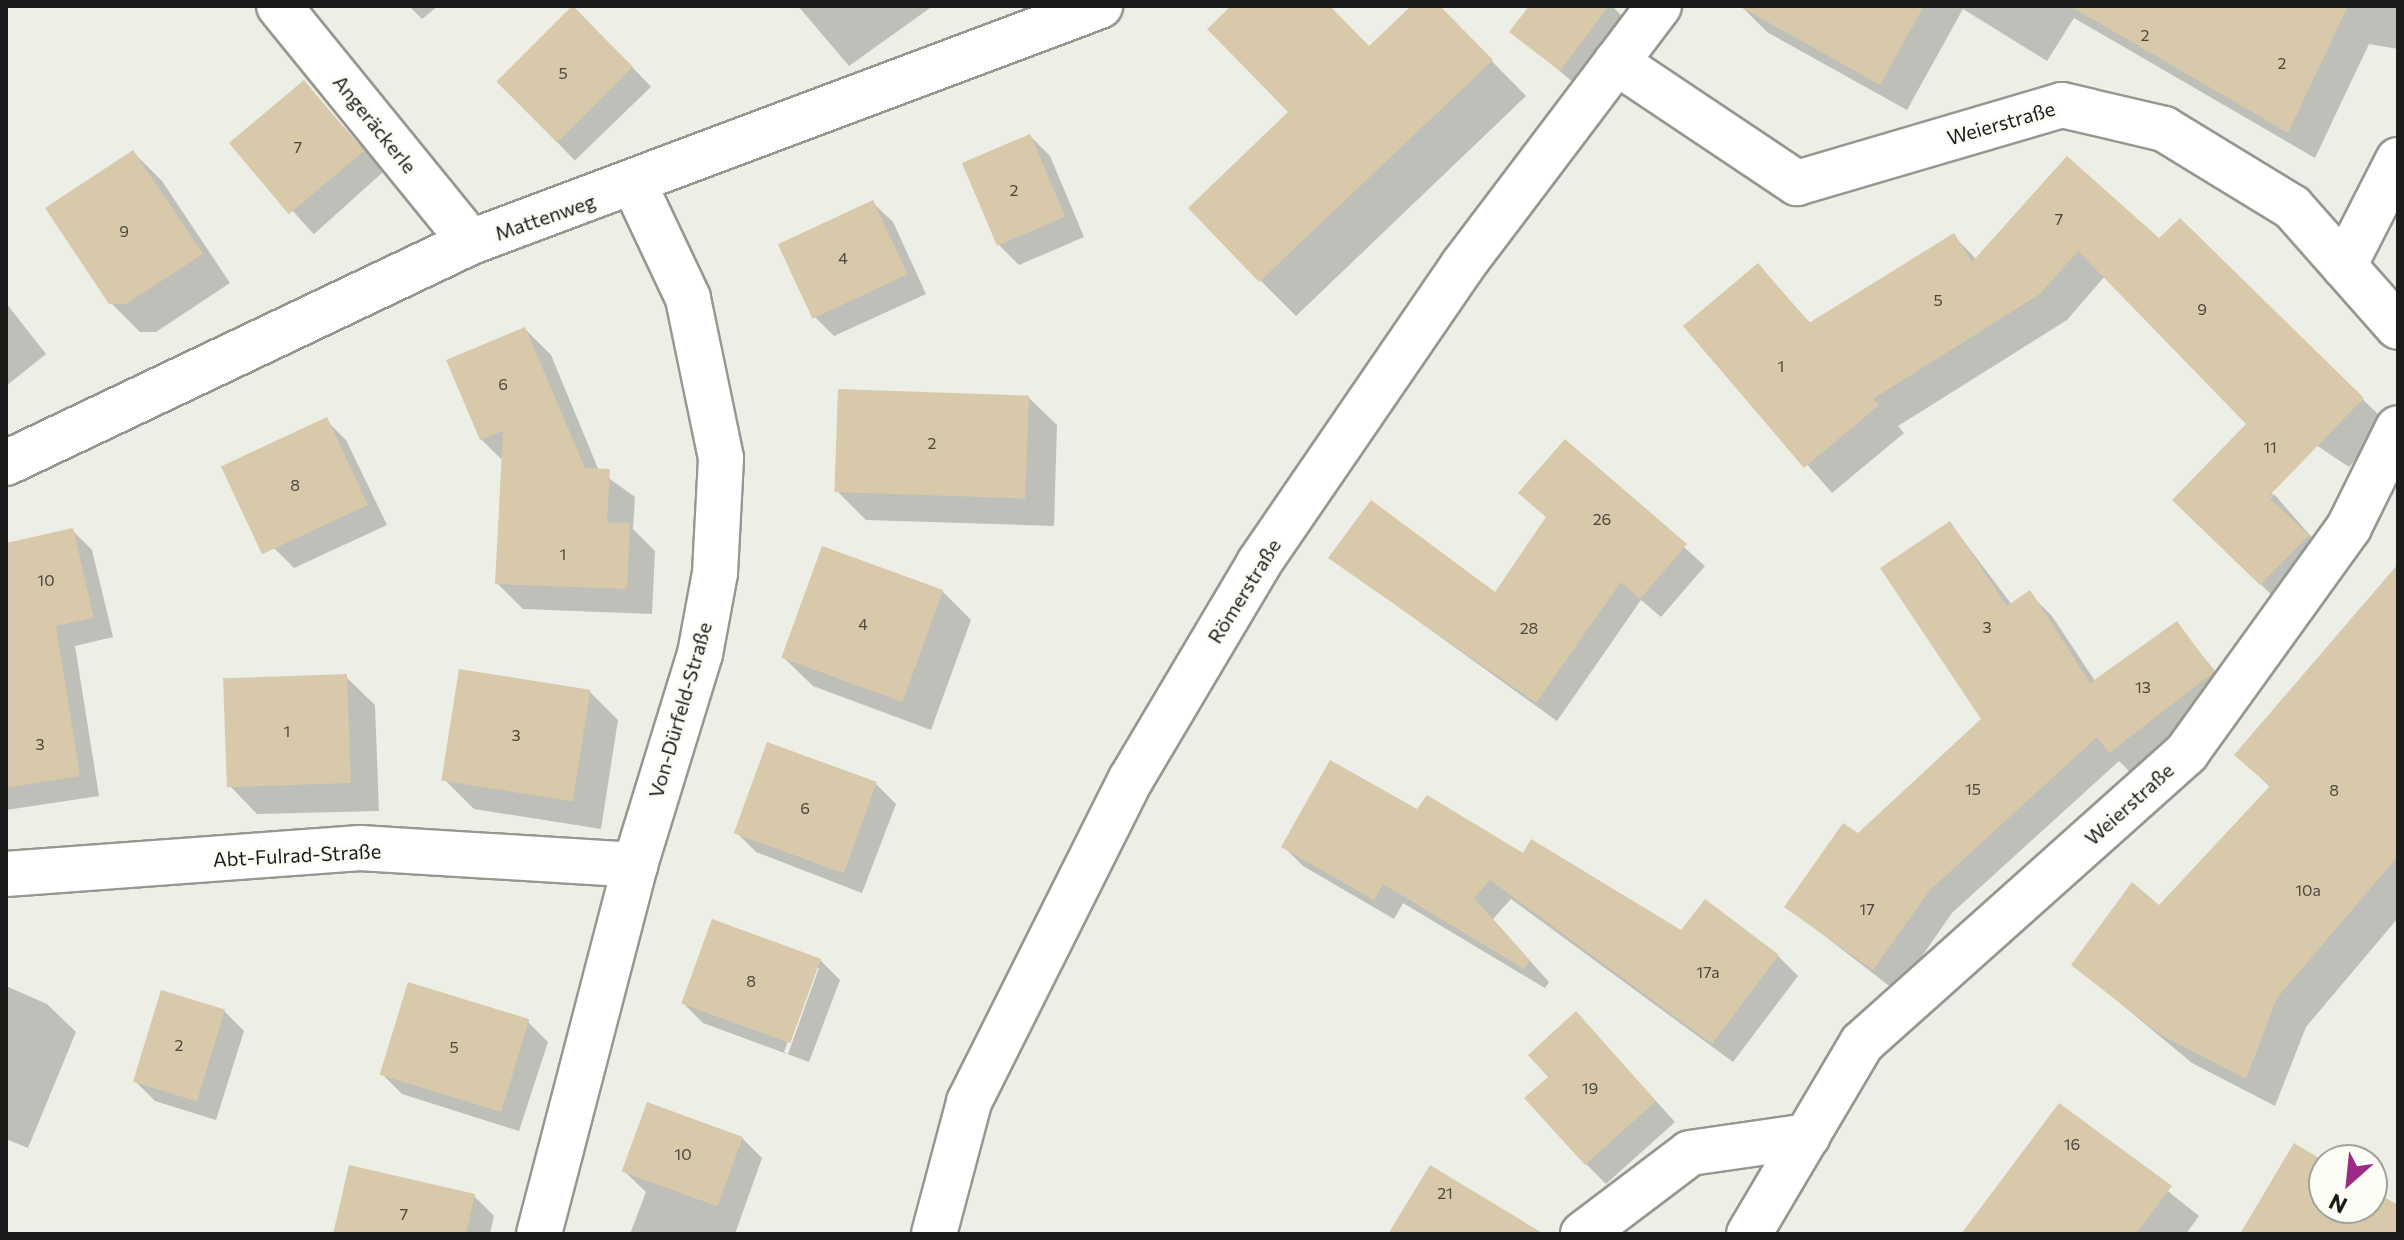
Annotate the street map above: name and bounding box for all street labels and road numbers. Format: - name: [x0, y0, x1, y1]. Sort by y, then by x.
- street label: Angeräckerle: [328, 70, 422, 178]
- street label: Weierstraße: [1944, 96, 2058, 150]
- street label: Mattenweg: [492, 189, 598, 245]
- street label: Römerstraße: [1202, 534, 1286, 648]
- street label: Von-Dürfeld-Straße: [643, 619, 717, 801]
- street label: Weierstraße: [2080, 758, 2178, 850]
- street label: Abt-Fulrad-Straße: [212, 839, 382, 871]

